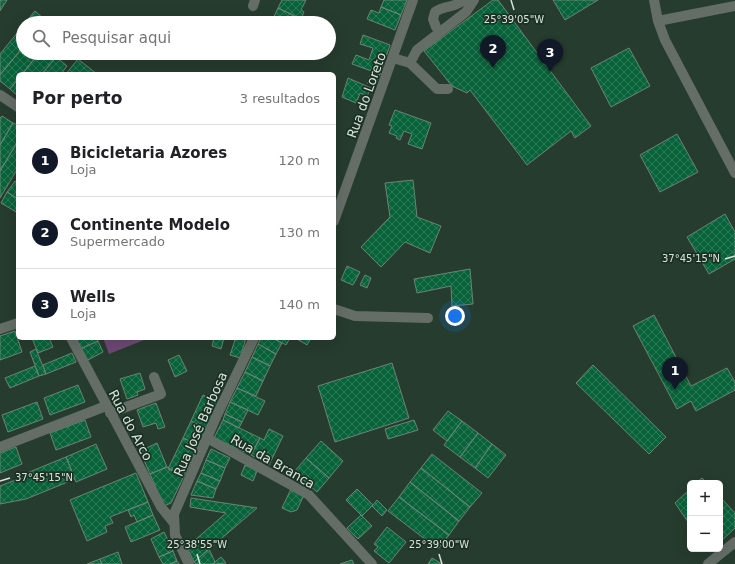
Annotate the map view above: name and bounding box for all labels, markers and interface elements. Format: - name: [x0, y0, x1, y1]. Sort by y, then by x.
- text: 25°39'05"W: [484, 14, 544, 25]
- search box: [16, 16, 336, 60]
- icon: search: [30, 27, 52, 49]
- text: Pesquisar aqui: [62, 29, 171, 47]
- pin: 2: [480, 35, 506, 68]
- pin: 3: [537, 39, 563, 72]
- street label: Rua do Loreto: [344, 50, 389, 140]
- text: Por perto: [32, 88, 122, 108]
- text: 3 resultados: [240, 91, 320, 106]
- text: Bicicletaria Azores: [70, 144, 227, 162]
- text: 1: [40, 153, 50, 168]
- text: 120 m: [278, 153, 320, 168]
- text: Loja: [70, 162, 97, 177]
- text: Continente Modelo: [70, 216, 230, 234]
- text: 2: [40, 225, 50, 240]
- text: 130 m: [278, 225, 320, 240]
- text: Supermercado: [70, 234, 165, 249]
- text: 37°45'15"N: [662, 253, 720, 264]
- text: Wells: [70, 288, 115, 306]
- text: 3: [40, 297, 50, 312]
- text: 140 m: [278, 297, 320, 312]
- text: Loja: [70, 306, 97, 321]
- your location: [445, 306, 465, 326]
- pin: 1: [662, 357, 688, 390]
- street label: Rua José Barbosa: [171, 370, 230, 479]
- street label: Rua do Arco: [106, 387, 156, 463]
- street label: Rua da Branca: [228, 431, 318, 492]
- text: 37°45'15"N: [15, 472, 73, 483]
- map controls: [687, 480, 723, 552]
- button: +: [687, 480, 723, 516]
- button: −: [687, 516, 723, 552]
- text: 25°38'55"W: [167, 539, 227, 550]
- text: 25°39'00"W: [409, 539, 469, 550]

